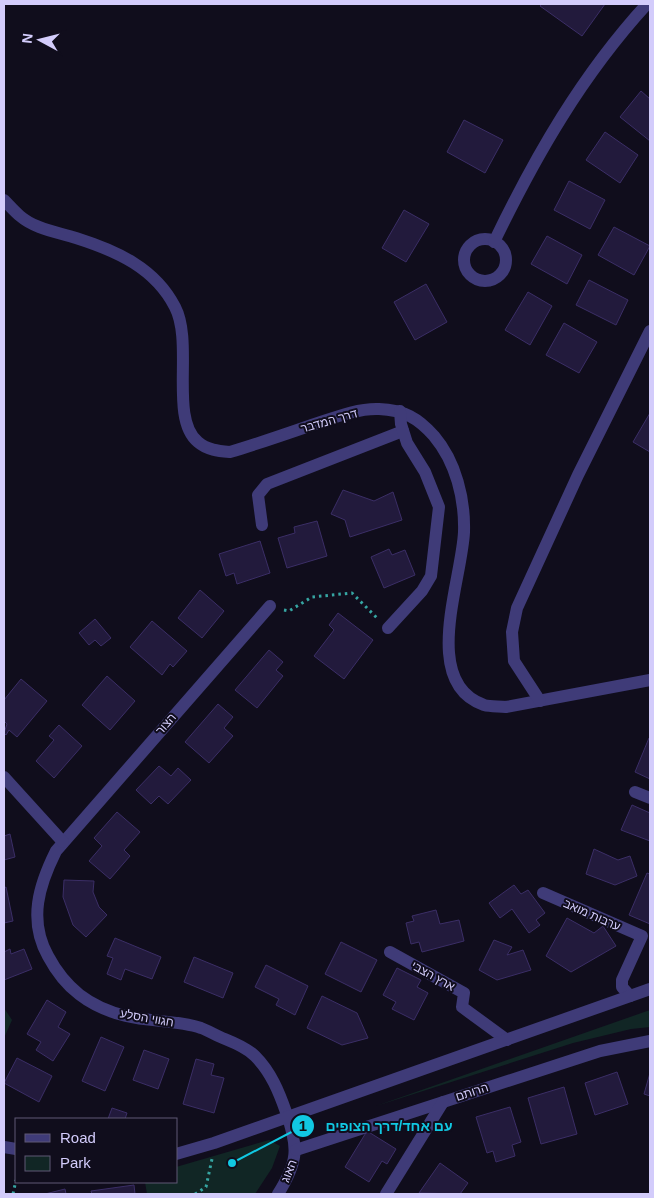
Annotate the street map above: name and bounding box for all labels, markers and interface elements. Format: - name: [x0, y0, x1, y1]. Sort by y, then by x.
- north arrow: [15, 15, 65, 65]
- text: N: [19, 32, 36, 44]
- street label: דרך המדבר: [299, 406, 359, 436]
- street label: הצור: [153, 710, 179, 738]
- street label: ערבות מואב: [561, 896, 623, 934]
- street label: ארץ הצבי: [409, 958, 458, 994]
- street label: חגווי הסלע: [119, 1006, 175, 1030]
- street label: הרותם: [454, 1080, 490, 1104]
- callout: עם אחד/דרך הצופים: [291, 1112, 463, 1141]
- text: 1: [299, 1117, 307, 1134]
- legend: [15, 1118, 178, 1183]
- text: עם אחד/דרך הצופים: [325, 1118, 453, 1134]
- text: Road: [60, 1129, 96, 1146]
- text: Park: [60, 1154, 91, 1171]
- street label: האוג: [278, 1158, 300, 1184]

